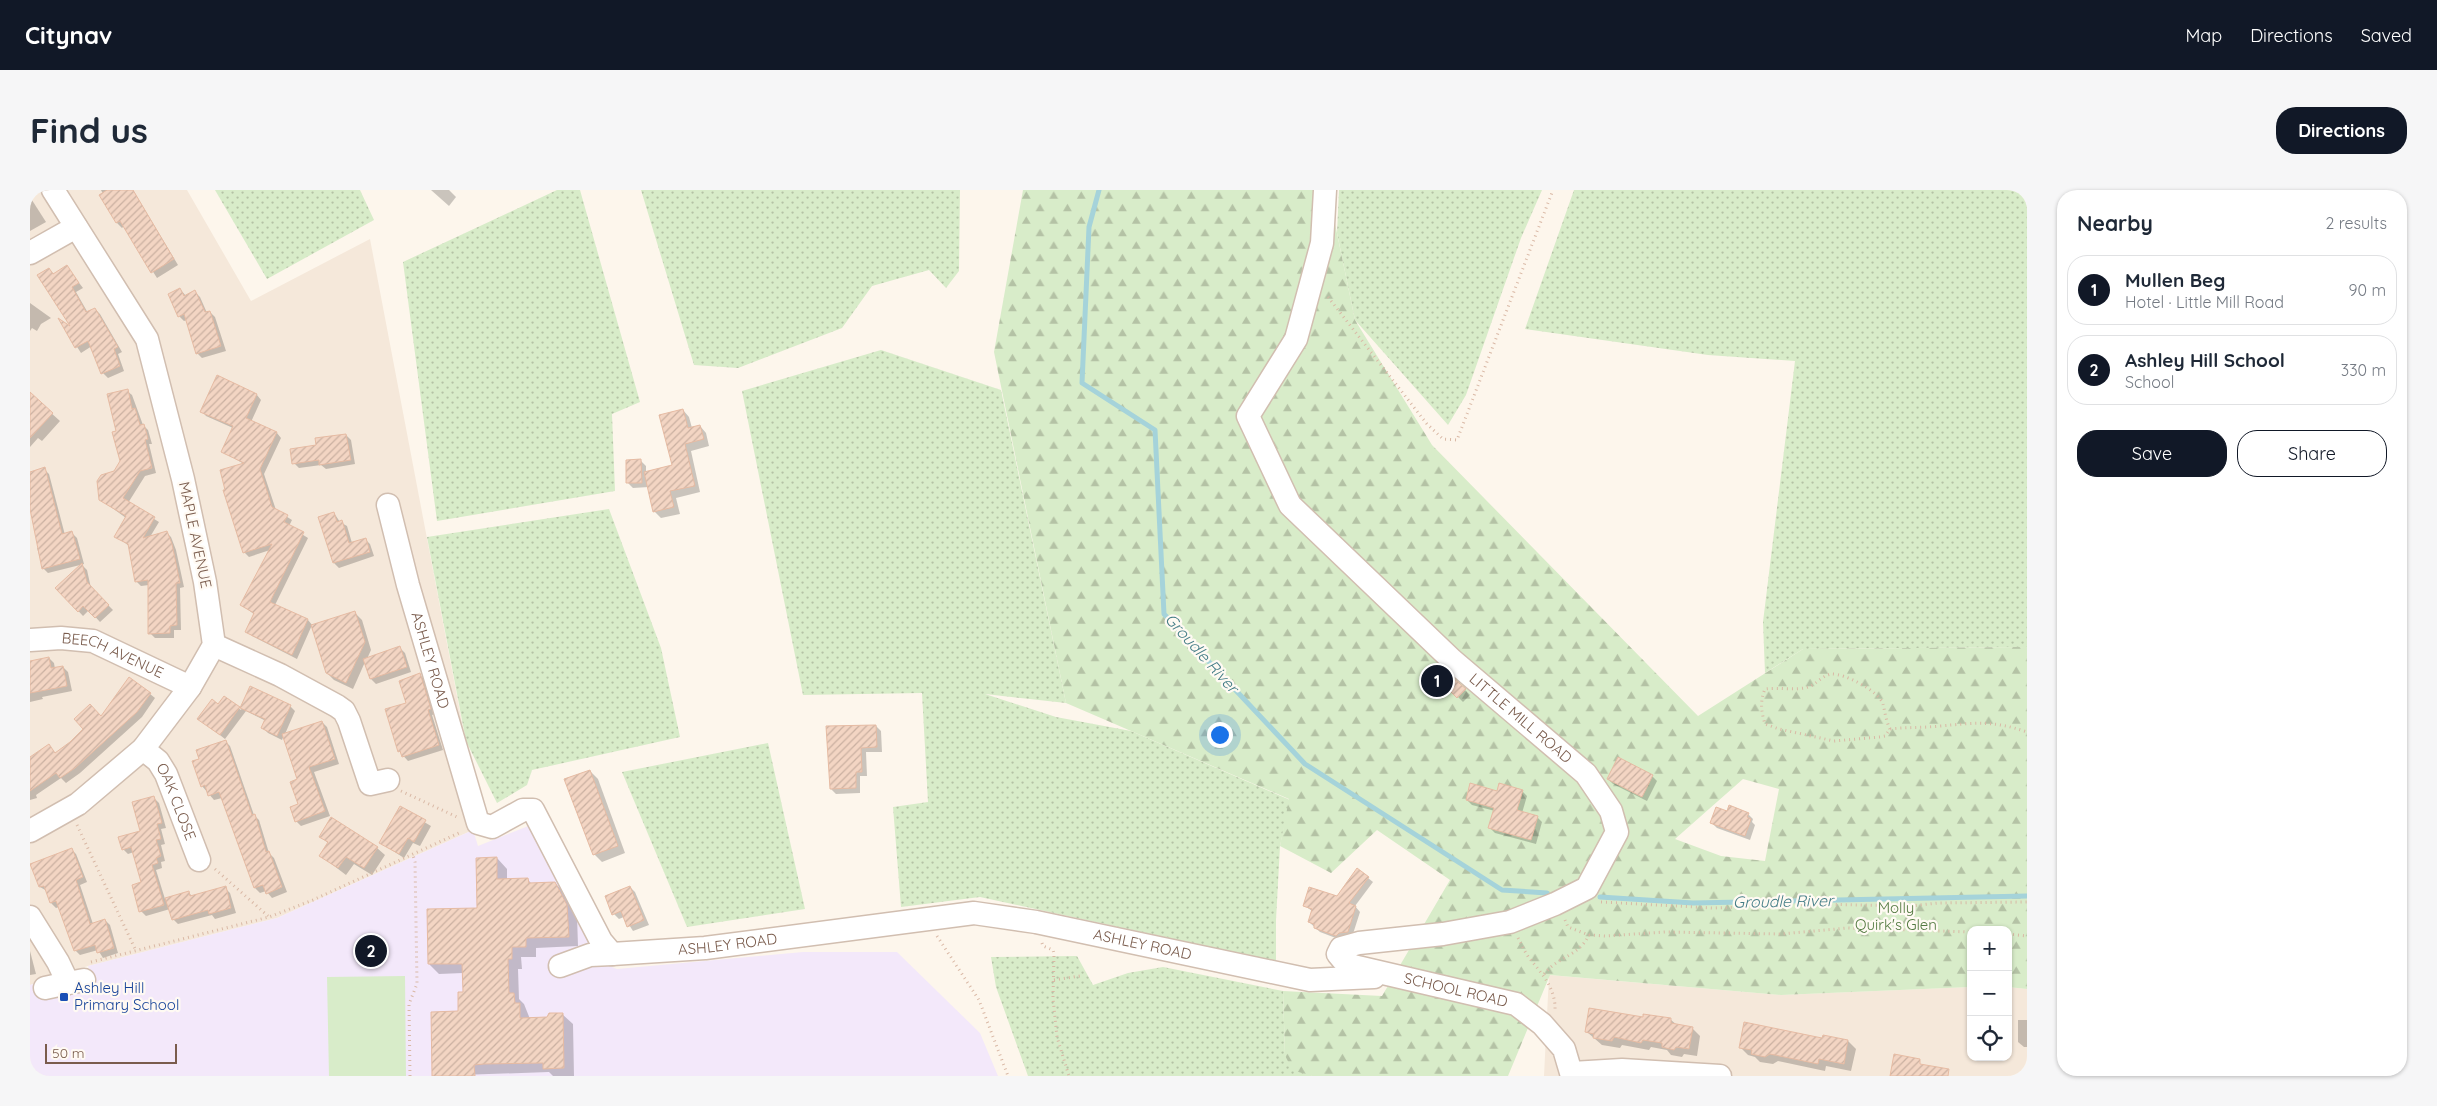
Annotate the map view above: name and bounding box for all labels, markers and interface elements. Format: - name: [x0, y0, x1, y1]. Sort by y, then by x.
- text: Citynav: [25, 20, 112, 50]
- text: Map: [2185, 24, 2222, 47]
- text: Directions: [2250, 24, 2333, 47]
- text: Saved: [2361, 24, 2412, 47]
- button: Directions: [2276, 107, 2407, 154]
- text: Find us: [30, 108, 148, 152]
- text: Nearby: [2077, 210, 2153, 236]
- text: 2 results: [2325, 213, 2387, 233]
- text: Mullen Beg: [2125, 268, 2225, 292]
- text: 1: [2091, 280, 2097, 300]
- text: 90 m: [2349, 280, 2386, 300]
- text: Hotel · Little Mill Road: [2125, 292, 2284, 312]
- text: Ashley Hill School: [2125, 348, 2285, 372]
- text: 2: [2089, 360, 2099, 380]
- text: 330 m: [2341, 360, 2386, 380]
- text: School: [2125, 372, 2174, 392]
- button: Save: [2077, 430, 2227, 477]
- button: Share: [2237, 430, 2387, 477]
- street label: MAPLE AVENUE: [175, 480, 216, 590]
- water label: Groudle River: [1161, 609, 1244, 698]
- street label: ASHLEY ROAD: [407, 610, 454, 711]
- street label: BEECH AVENUE: [61, 628, 167, 682]
- pin: 1: [1421, 662, 1453, 700]
- street label: LITTLE MILL ROAD: [1466, 669, 1576, 767]
- your location: [1207, 722, 1233, 748]
- street label: OAK CLOSE: [152, 759, 201, 843]
- water label: Groudle River: [1733, 890, 1835, 912]
- park label: Molly Quirk's Glen: [1855, 898, 1937, 934]
- street label: ASHLEY ROAD: [1092, 924, 1194, 964]
- map controls: [1967, 926, 2012, 1061]
- button: +: [1967, 926, 2012, 971]
- street label: ASHLEY ROAD: [677, 929, 778, 959]
- pin: 2: [355, 932, 387, 970]
- street label: SCHOOL ROAD: [1402, 968, 1510, 1011]
- button: −: [1967, 971, 2012, 1016]
- place label: Ashley Hill Primary School: [74, 978, 179, 1014]
- marker: Ashley Hill Primary School: [58, 991, 70, 1003]
- button: locate: [1967, 1016, 2012, 1061]
- scale bar: [45, 1041, 178, 1064]
- text: 50 m: [52, 1044, 85, 1062]

